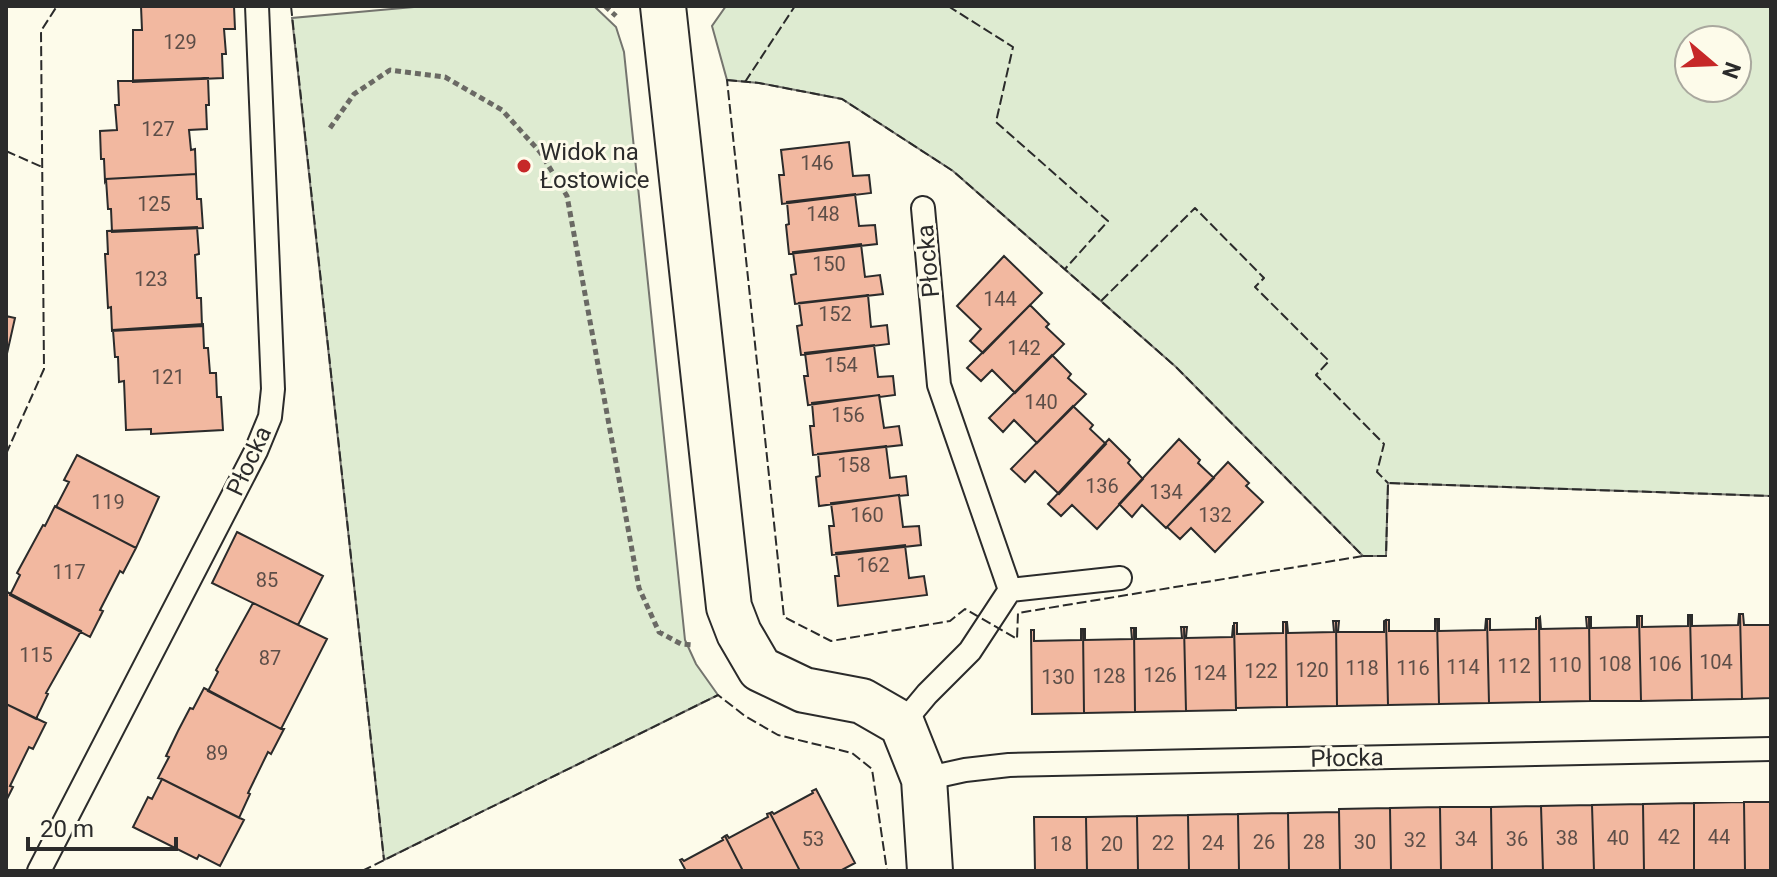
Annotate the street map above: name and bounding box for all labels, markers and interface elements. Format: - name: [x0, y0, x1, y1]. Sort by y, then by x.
- north arrow: [1673, 24, 1753, 104]
- house number: 129: [163, 30, 197, 54]
- text: N: [1717, 59, 1746, 82]
- house number: 127: [141, 117, 175, 141]
- place label: Widok na Łostowice: [540, 138, 649, 194]
- house number: 146: [800, 151, 834, 175]
- marker: Widok na Łostowice: [515, 157, 533, 175]
- house number: 125: [137, 192, 171, 216]
- house number: 148: [806, 202, 840, 226]
- street label: Płocka: [911, 223, 945, 299]
- house number: 150: [812, 252, 846, 276]
- house number: 123: [134, 267, 168, 291]
- house number: 144: [983, 287, 1017, 311]
- house number: 152: [818, 302, 852, 326]
- house number: 142: [1007, 336, 1041, 360]
- house number: 154: [824, 353, 858, 377]
- house number: 121: [151, 365, 185, 389]
- house number: 140: [1024, 390, 1058, 414]
- house number: 156: [831, 403, 865, 427]
- street label: Płocka: [221, 422, 277, 500]
- house number: 158: [837, 453, 871, 477]
- house number: 136: [1085, 474, 1119, 498]
- house number: 134: [1149, 480, 1183, 504]
- house number: 119: [91, 490, 125, 514]
- house number: 160: [850, 503, 884, 527]
- house number: 132: [1198, 503, 1232, 527]
- house number: 162: [856, 553, 890, 577]
- house number: 117: [52, 560, 86, 584]
- house number: 85: [256, 568, 278, 592]
- house number: 115: [19, 643, 53, 667]
- house number: 87: [259, 646, 281, 670]
- house number: 104: [1699, 650, 1733, 674]
- house number: 108: [1598, 652, 1632, 676]
- house number: 106: [1648, 652, 1682, 676]
- house number: 110: [1548, 653, 1582, 677]
- house number: 112: [1497, 654, 1531, 678]
- house number: 114: [1446, 655, 1480, 679]
- house number: 118: [1345, 656, 1379, 680]
- house number: 116: [1396, 656, 1430, 680]
- house number: 120: [1295, 658, 1329, 682]
- house number: 122: [1244, 659, 1278, 683]
- house number: 124: [1193, 661, 1227, 685]
- house number: 126: [1143, 663, 1177, 687]
- house number: 128: [1092, 664, 1126, 688]
- house number: 130: [1041, 665, 1075, 689]
- house number: 89: [206, 741, 228, 765]
- street label: Płocka: [1310, 743, 1384, 773]
- scale bar: [28, 801, 176, 851]
- text: 20 m: [40, 815, 94, 843]
- house number: 42: [1658, 825, 1680, 849]
- house number: 44: [1708, 825, 1730, 849]
- house number: 38: [1556, 826, 1578, 850]
- house number: 40: [1607, 826, 1629, 850]
- house number: 53: [802, 827, 824, 851]
- house number: 34: [1455, 827, 1477, 851]
- house number: 36: [1506, 827, 1528, 851]
- house number: 32: [1404, 828, 1426, 852]
- house number: 26: [1253, 830, 1275, 854]
- house number: 28: [1303, 830, 1325, 854]
- house number: 30: [1354, 830, 1376, 854]
- house number: 22: [1152, 831, 1174, 855]
- house number: 24: [1202, 831, 1224, 855]
- house number: 18: [1050, 832, 1072, 856]
- house number: 20: [1101, 832, 1123, 856]

